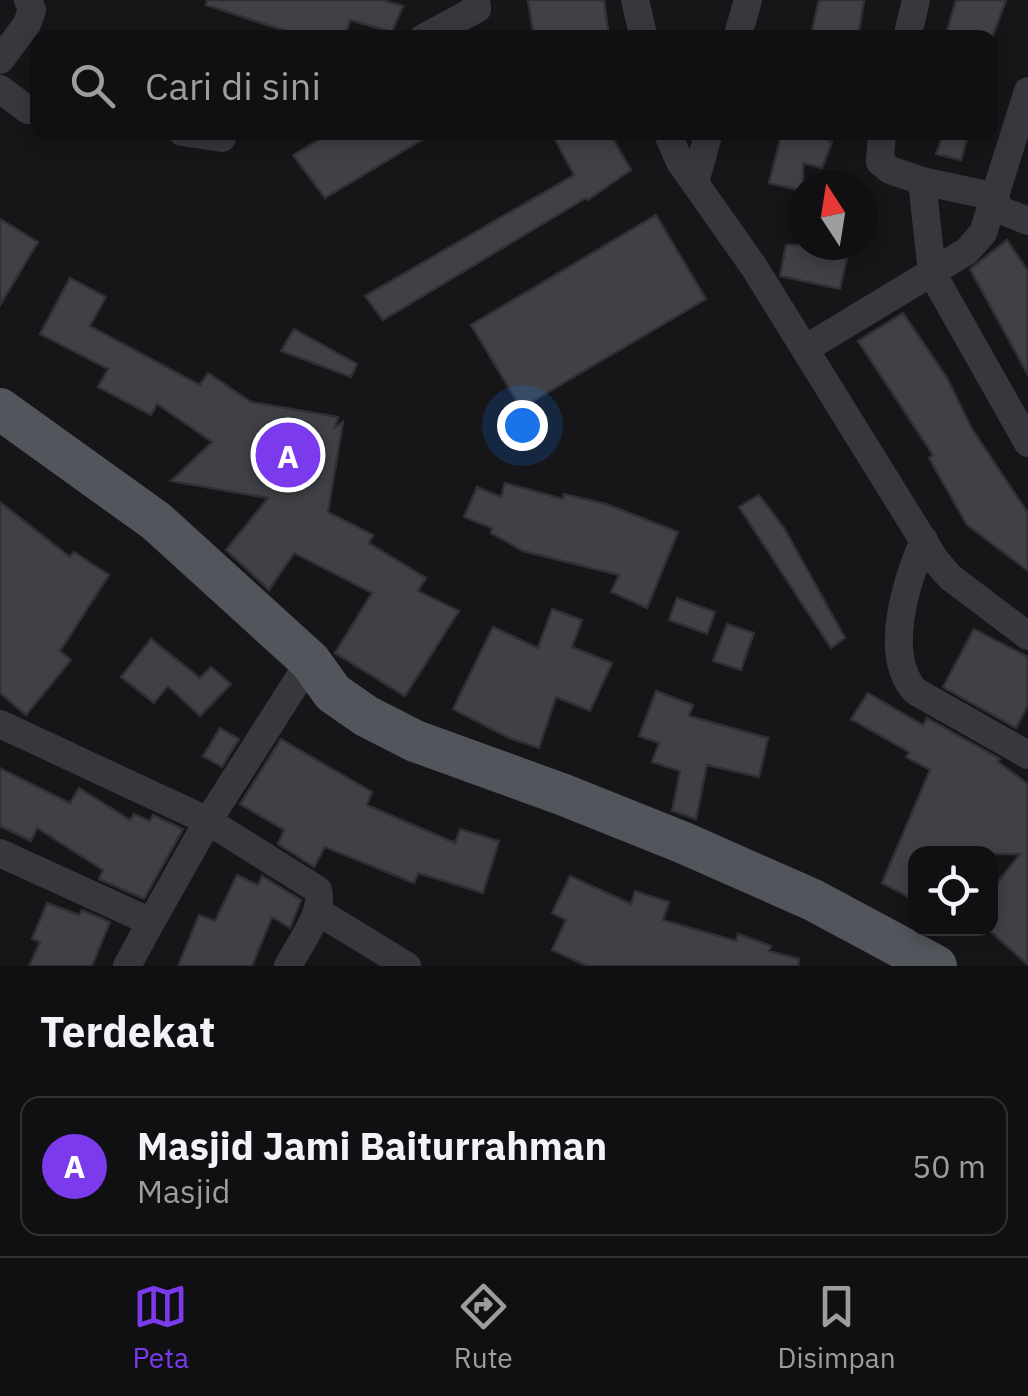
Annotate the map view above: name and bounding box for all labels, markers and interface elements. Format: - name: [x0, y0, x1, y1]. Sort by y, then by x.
- search box: [30, 30, 998, 140]
- icon: search: [65, 58, 120, 113]
- text: Cari di sini: [145, 61, 321, 110]
- north arrow: [788, 170, 878, 260]
- your location: [497, 400, 548, 451]
- pin: A: [256, 418, 320, 492]
- map controls: [908, 846, 998, 936]
- button: locate: [908, 846, 998, 936]
- text: Terdekat: [40, 1004, 215, 1059]
- text: Masjid Jami Baiturrahman: [137, 1121, 607, 1170]
- text: A: [64, 1145, 85, 1187]
- text: 50 m: [912, 1145, 986, 1187]
- text: Masjid: [137, 1170, 230, 1212]
- tab: Peta: [132, 1279, 189, 1376]
- tab: Rute: [454, 1279, 513, 1376]
- tab: Disimpan: [778, 1279, 896, 1376]

